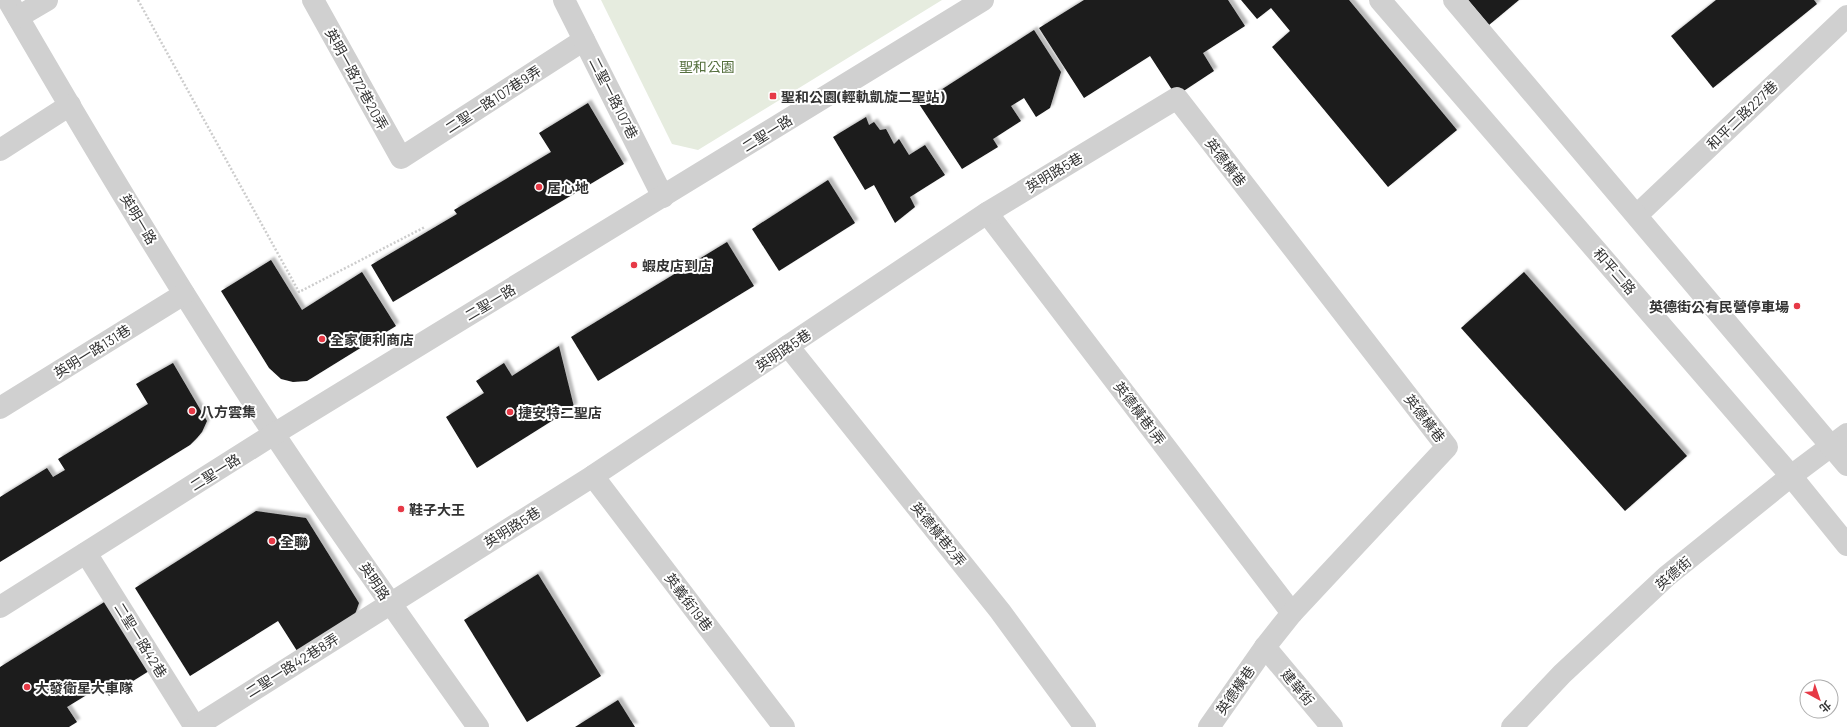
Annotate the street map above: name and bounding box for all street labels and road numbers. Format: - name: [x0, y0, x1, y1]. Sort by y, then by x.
- street label: 英明一路72巷20弄: [322, 25, 392, 133]
- street label: 二聖一路107巷: [586, 54, 642, 142]
- street label: 二聖一路107巷9弄: [442, 62, 544, 136]
- street label: 和平二路227巷: [1703, 77, 1781, 153]
- street label: 二聖一路: [739, 111, 795, 155]
- street label: 英德橫巷: [1202, 135, 1250, 189]
- street label: 英明路5巷: [1023, 148, 1085, 196]
- street label: 英明一路: [117, 191, 161, 247]
- street label: 和平二路: [1590, 244, 1640, 298]
- street label: 二聖一路: [462, 280, 518, 324]
- street label: 英明一路131巷: [51, 321, 133, 381]
- street label: 英明路5巷: [752, 325, 814, 375]
- street label: 英德橫巷1弄: [1111, 378, 1169, 448]
- street label: 英德橫巷: [1401, 391, 1449, 445]
- street label: 二聖一路: [187, 450, 243, 494]
- street label: 英德橫巷2弄: [908, 499, 970, 569]
- street label: 英明路5巷: [481, 503, 543, 551]
- street label: 英德街: [1652, 553, 1694, 593]
- street label: 英明路: [356, 559, 394, 603]
- street label: 英義街19巷: [662, 570, 716, 634]
- street label: 二聖一路42巷: [111, 599, 171, 681]
- street label: 二聖一路42巷8弄: [242, 630, 342, 700]
- street label: 英德橫巷: [1212, 662, 1258, 718]
- street label: 建華街: [1278, 665, 1318, 709]

